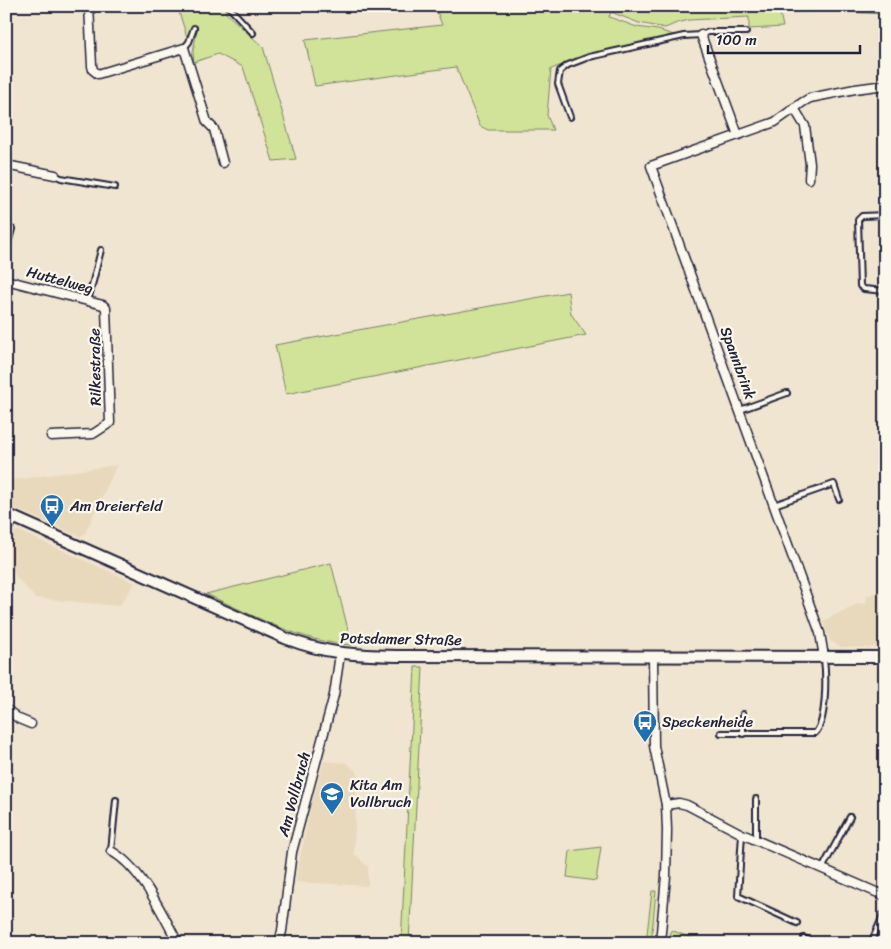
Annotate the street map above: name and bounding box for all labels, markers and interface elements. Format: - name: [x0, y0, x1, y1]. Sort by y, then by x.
- scale bar: [708, 22, 861, 54]
- text: 100 m: [716, 27, 757, 53]
- street label: Huttelweg: [24, 259, 96, 301]
- street label: Spannbrink: [713, 323, 764, 404]
- street label: Rilkestraße: [81, 328, 109, 406]
- bus stop icon: Am Dreierfeld: [39, 493, 65, 527]
- place label: Am Dreierfeld: [69, 493, 163, 519]
- street label: Potsdamer Straße: [340, 625, 462, 653]
- bus stop icon: Speckenheide: [632, 709, 658, 743]
- place label: Speckenheide: [662, 709, 753, 735]
- street label: Am Vollbruch: [270, 749, 318, 840]
- place label: Kita Am Vollbruch: [350, 772, 411, 815]
- school or university icon: Kita Am Vollbruch: [319, 781, 345, 815]

